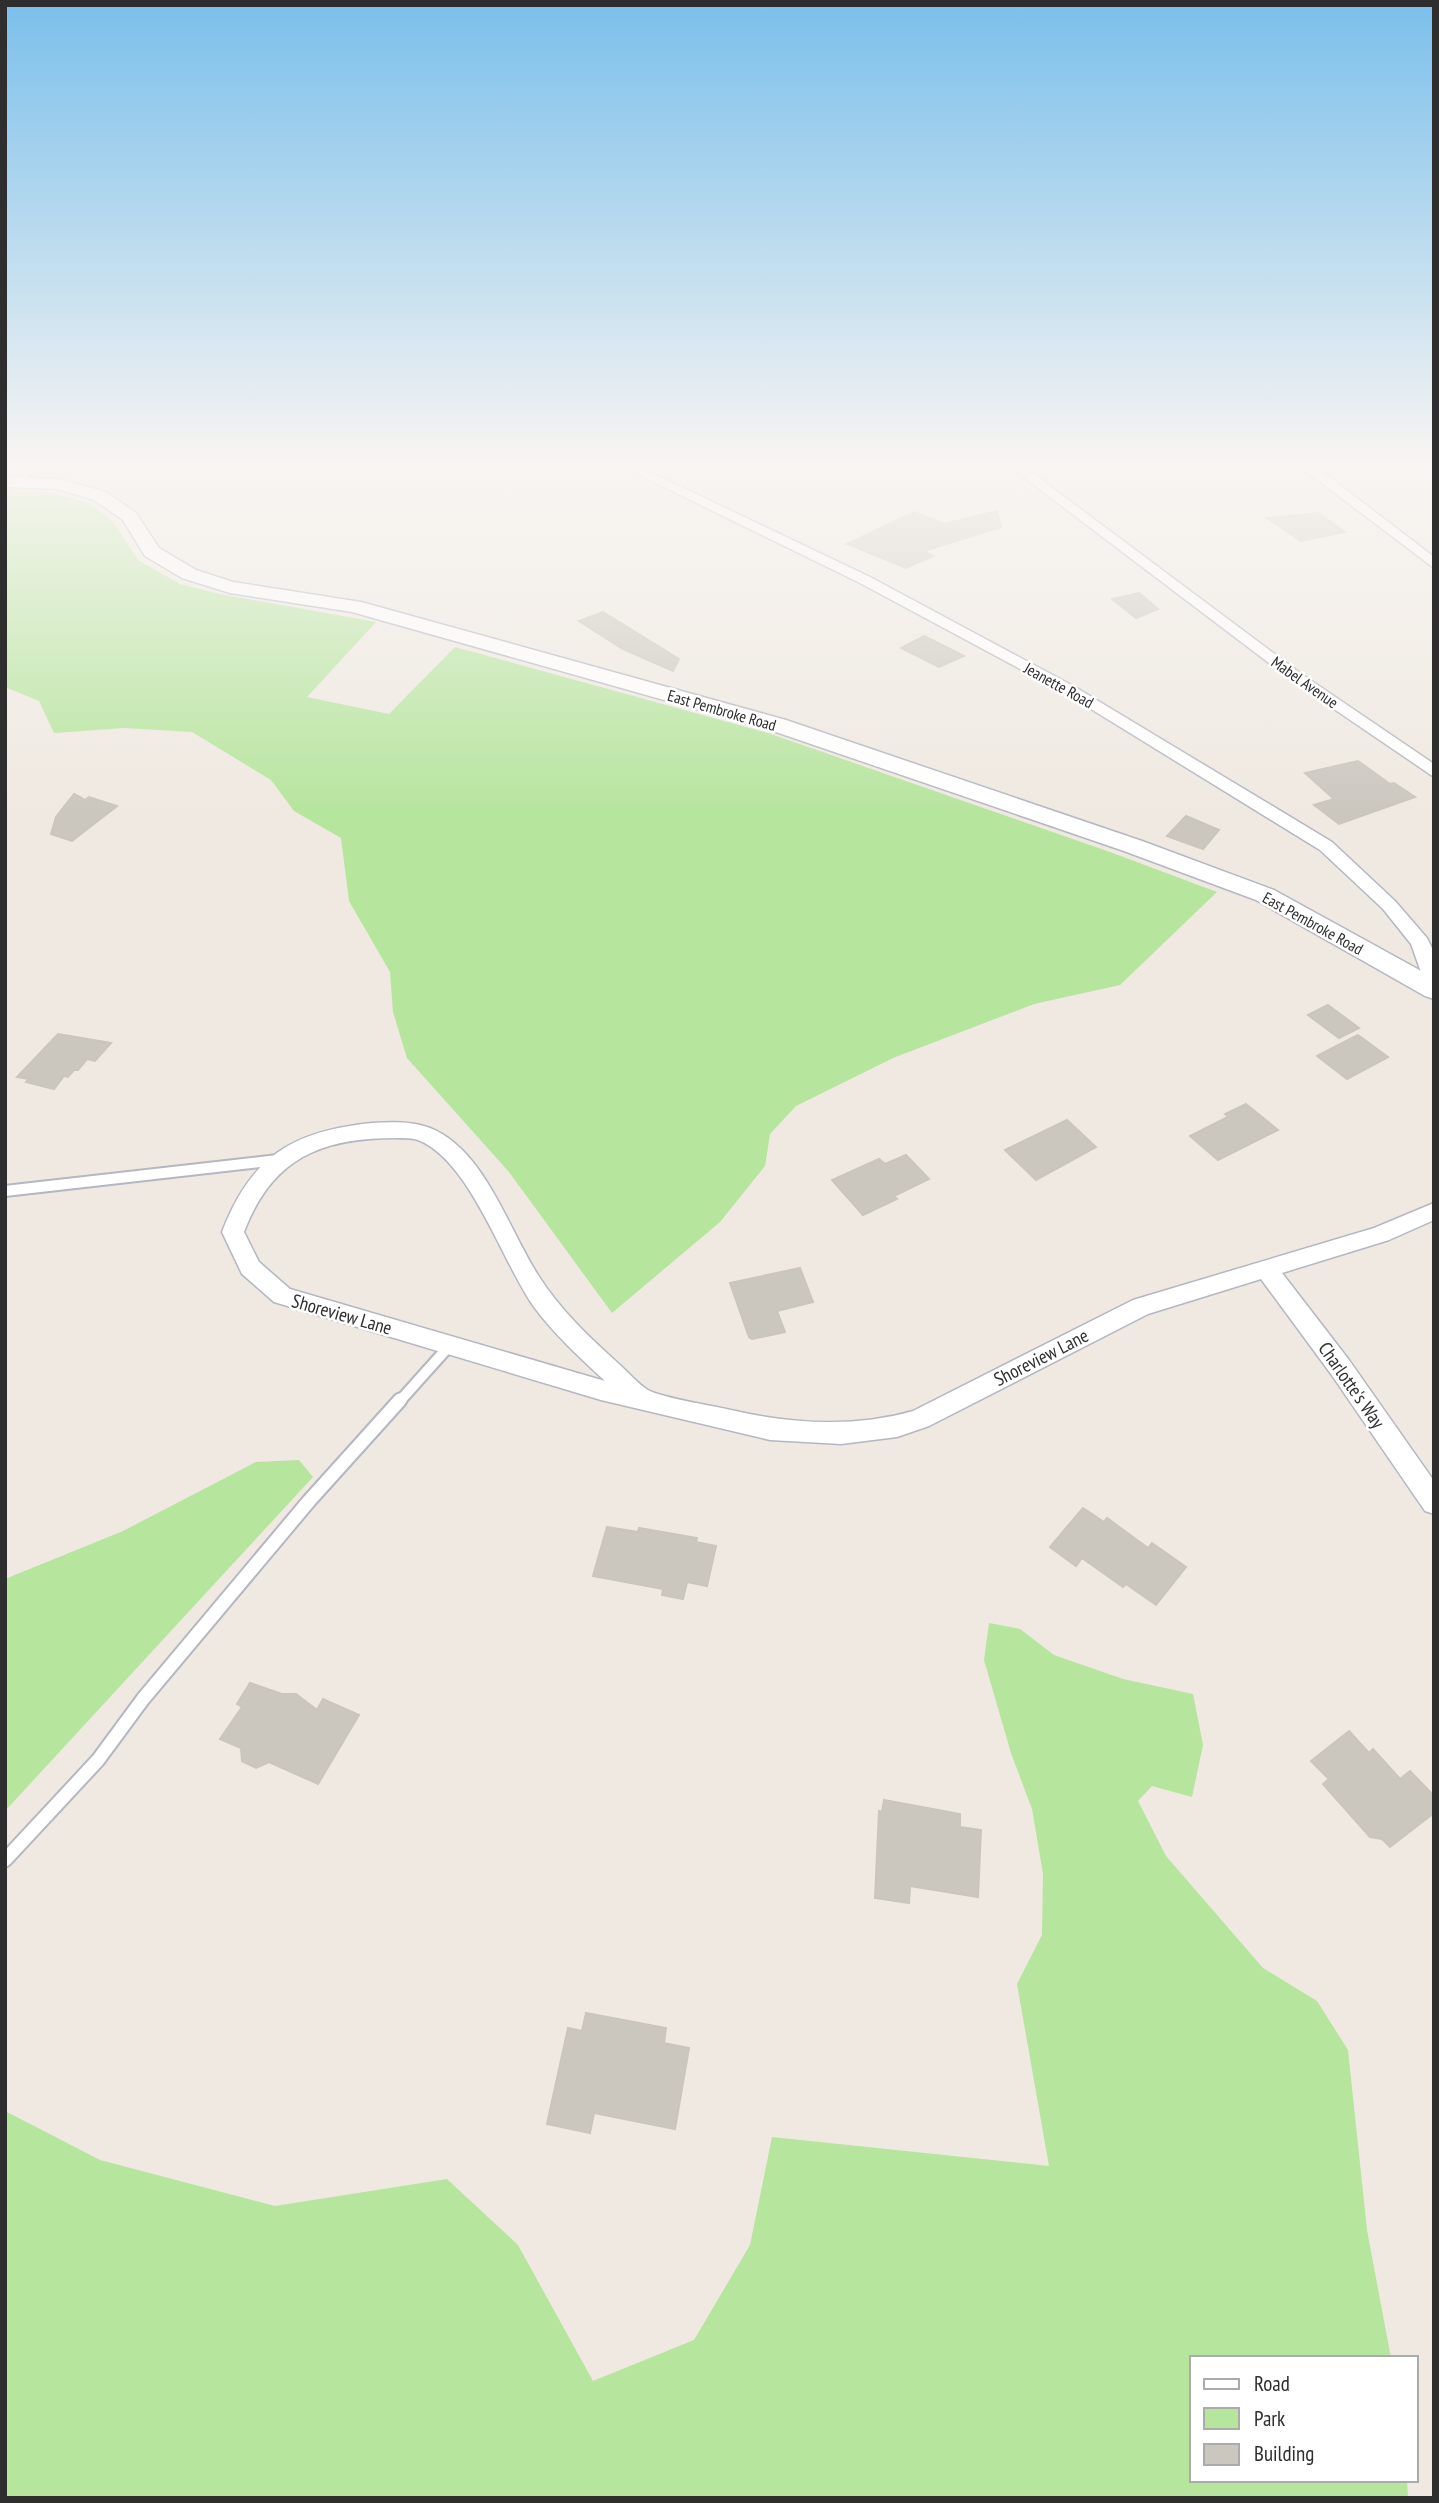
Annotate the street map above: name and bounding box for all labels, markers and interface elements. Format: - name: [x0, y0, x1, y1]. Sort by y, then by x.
- street label: Mabel Avenue: [1268, 652, 1342, 712]
- street label: Jeanette Road: [1020, 657, 1097, 712]
- street label: East Pembroke Road: [665, 685, 779, 735]
- street label: East Pembroke Road: [1259, 887, 1367, 959]
- street label: Shoreview Lane: [289, 1288, 395, 1340]
- street label: Shoreview Lane: [990, 1323, 1092, 1391]
- street label: Charlotte's Way: [1314, 1337, 1391, 1433]
- legend: [1190, 2356, 1418, 2482]
- text: Road: [1254, 2370, 1290, 2397]
- text: Park: [1254, 2405, 1285, 2432]
- text: Building: [1254, 2440, 1314, 2467]

